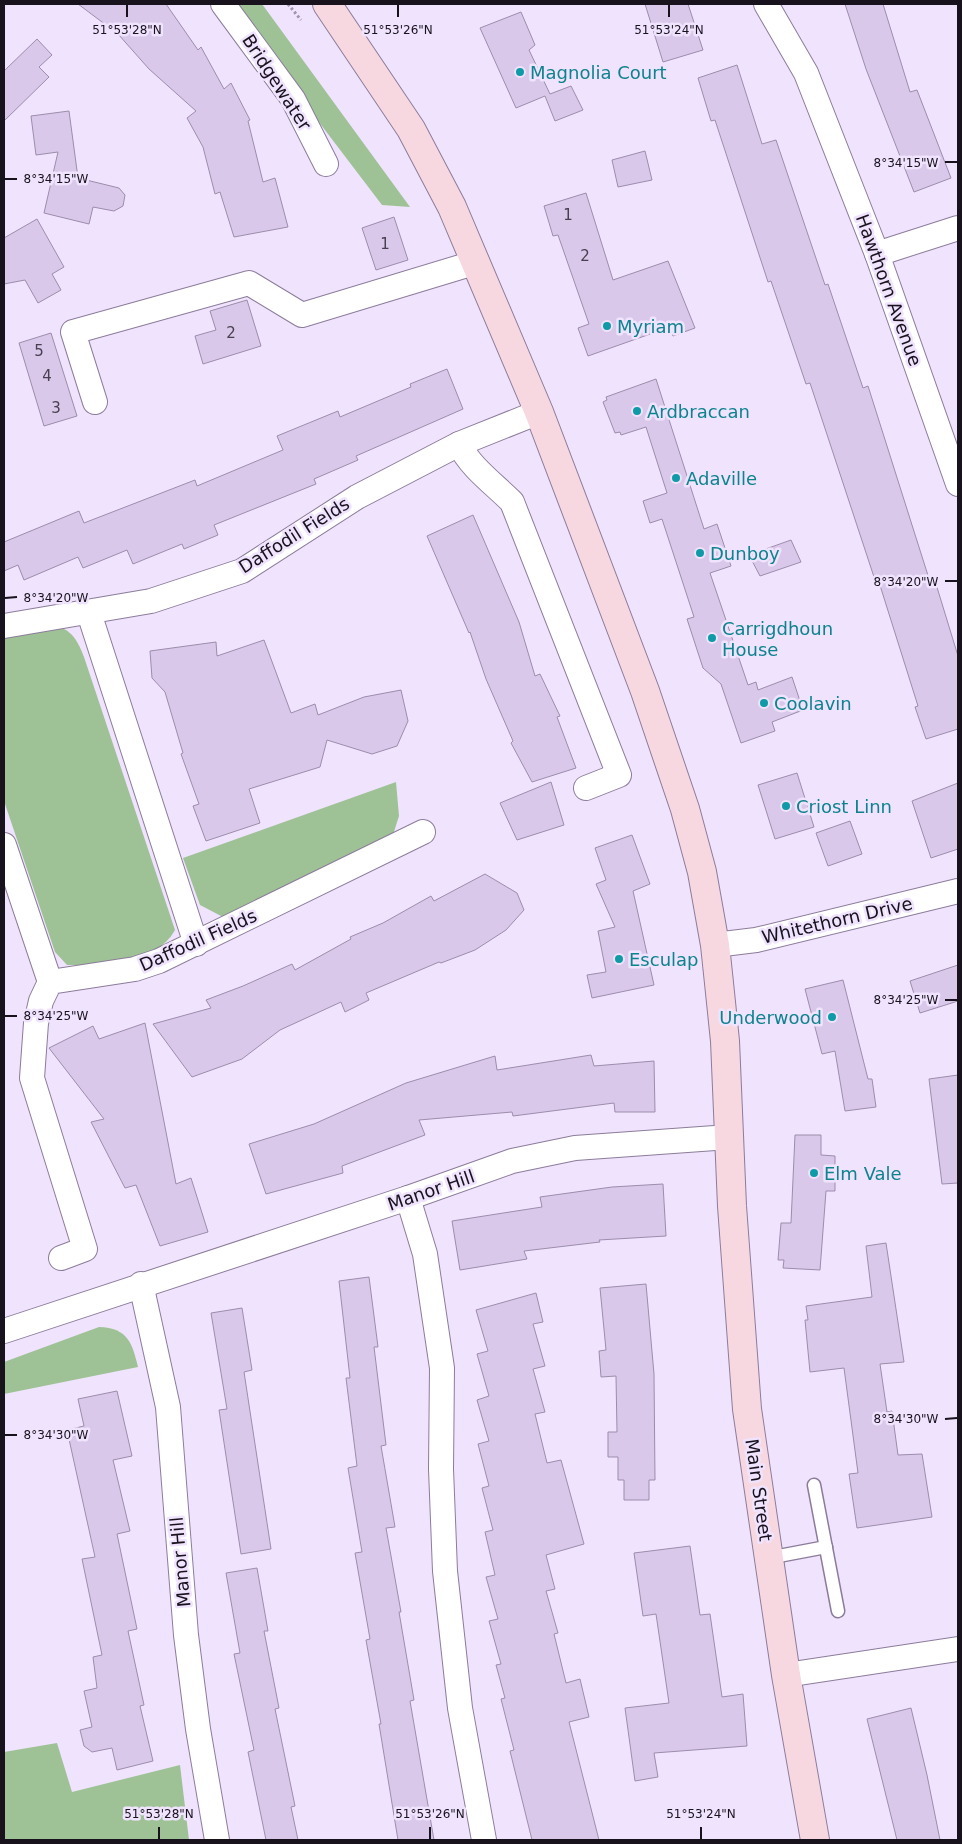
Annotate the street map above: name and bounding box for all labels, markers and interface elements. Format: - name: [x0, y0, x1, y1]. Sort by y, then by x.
- text: 51°53'28"N: [92, 23, 162, 37]
- text: 51°53'26"N: [363, 23, 433, 37]
- text: 51°53'24"N: [634, 23, 704, 37]
- street label: Bridgewater: [238, 30, 316, 134]
- place label: Magnolia Court: [530, 62, 667, 83]
- marker: Magnolia Court: [514, 66, 526, 78]
- text: 8°34'15"W: [874, 156, 939, 170]
- text: 8°34'15"W: [24, 172, 89, 186]
- house number: 1: [563, 206, 573, 224]
- street label: Hawthorn Avenue: [852, 211, 926, 369]
- house number: 1: [380, 235, 390, 253]
- house number: 2: [580, 247, 590, 265]
- place label: Myriam: [617, 316, 684, 337]
- marker: Myriam: [601, 320, 613, 332]
- house number: 2: [226, 324, 236, 342]
- house number: 5: [34, 342, 44, 360]
- house number: 4: [42, 367, 52, 385]
- house number: 3: [51, 399, 61, 417]
- place label: Ardbraccan: [647, 401, 750, 422]
- marker: Ardbraccan: [631, 405, 643, 417]
- place label: Adaville: [686, 468, 757, 489]
- marker: Adaville: [670, 472, 682, 484]
- street label: Daffodil Fields: [235, 493, 353, 577]
- place label: Dunboy: [710, 543, 780, 564]
- marker: Dunboy: [694, 547, 706, 559]
- text: 8°34'20"W: [874, 575, 939, 589]
- text: 8°34'20"W: [24, 591, 89, 605]
- place label: Carrigdhoun House: [722, 618, 833, 660]
- marker: Carrigdhoun House: [706, 632, 718, 644]
- place label: Coolavin: [774, 693, 852, 714]
- marker: Coolavin: [758, 697, 770, 709]
- place label: Criost Linn: [796, 796, 892, 817]
- marker: Criost Linn: [780, 800, 792, 812]
- street label: Whitethorn Drive: [760, 892, 914, 948]
- street label: Daffodil Fields: [136, 905, 260, 975]
- place label: Esculap: [629, 949, 699, 970]
- marker: Esculap: [613, 953, 625, 965]
- text: 8°34'25"W: [874, 993, 939, 1007]
- place label: Underwood: [719, 1007, 822, 1028]
- text: 8°34'25"W: [24, 1009, 89, 1023]
- marker: Underwood: [826, 1011, 838, 1023]
- place label: Elm Vale: [824, 1163, 902, 1184]
- street label: Manor Hill: [385, 1165, 477, 1215]
- marker: Elm Vale: [808, 1167, 820, 1179]
- text: 8°34'30"W: [874, 1412, 939, 1426]
- text: 8°34'30"W: [24, 1428, 89, 1442]
- street label: Main Street: [741, 1437, 777, 1543]
- street label: Manor Hill: [166, 1516, 194, 1608]
- text: 51°53'28"N: [124, 1807, 194, 1821]
- text: 51°53'26"N: [395, 1807, 465, 1821]
- text: 51°53'24"N: [666, 1807, 736, 1821]

